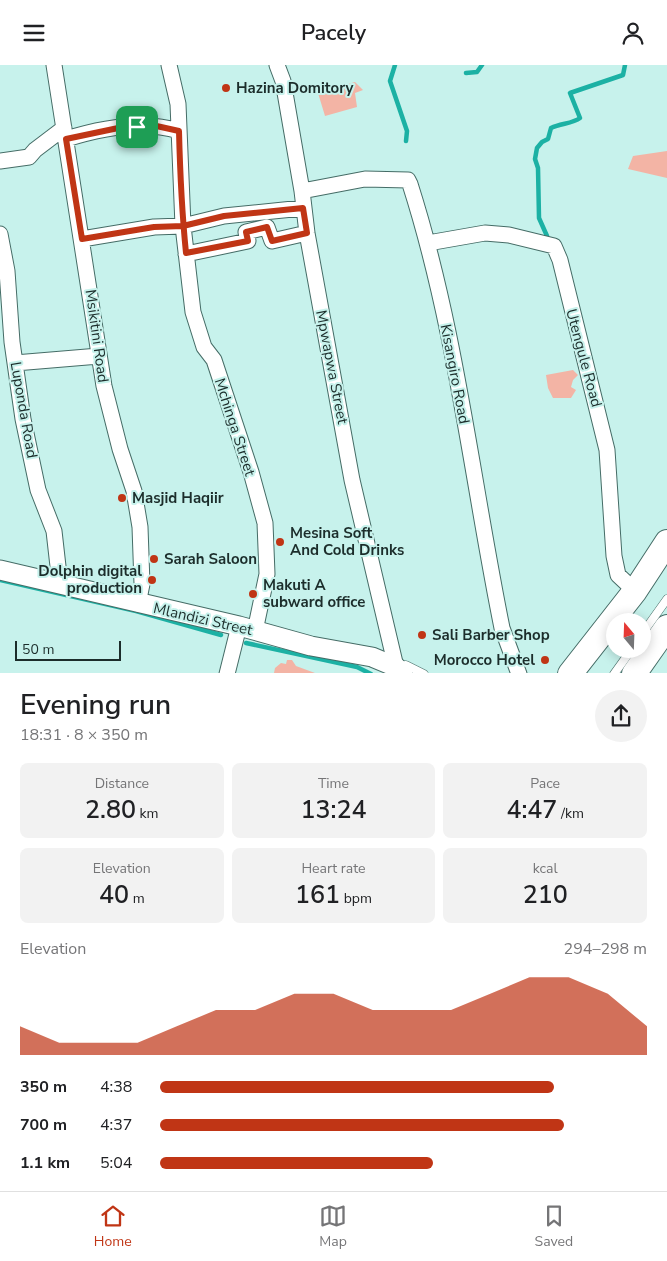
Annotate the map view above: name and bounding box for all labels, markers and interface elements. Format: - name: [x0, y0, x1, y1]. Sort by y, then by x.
- text: Pacely: [301, 18, 366, 48]
- icon: menu: [20, 19, 48, 47]
- icon: person: [619, 19, 647, 47]
- place label: Hazina Domitory: [236, 78, 353, 98]
- marker: Hazina Domitory: [220, 82, 232, 94]
- pin: [116, 106, 158, 148]
- icon: arrive: [123, 113, 151, 141]
- street label: Msikitini Road: [81, 288, 113, 384]
- street label: Utengule Road: [561, 307, 607, 409]
- street label: Mpwapwa Street: [311, 308, 353, 426]
- street label: Kisangiro Road: [436, 322, 474, 426]
- street label: Luponda Road: [6, 360, 42, 460]
- street label: Mchinga Street: [210, 375, 260, 479]
- place label: Masjid Haqiir: [132, 488, 224, 508]
- marker: Masjid Haqiir: [116, 492, 128, 504]
- place label: Mesina Soft And Cold Drinks: [290, 523, 404, 560]
- marker: Mesina Soft And Cold Drinks: [274, 536, 286, 548]
- place label: Sarah Saloon: [164, 549, 257, 569]
- marker: Sarah Saloon: [148, 553, 160, 565]
- place label: Dolphin digital production: [38, 561, 142, 598]
- marker: Dolphin digital production: [146, 574, 158, 586]
- place label: Makuti A subward office: [263, 575, 365, 612]
- marker: Makuti A subward office: [247, 588, 259, 600]
- street label: Mlandizi Street: [151, 598, 255, 640]
- north arrow: [606, 613, 651, 657]
- map controls: [606, 613, 651, 658]
- place label: Sali Barber Shop: [432, 625, 550, 645]
- marker: Sali Barber Shop: [416, 629, 428, 641]
- scale bar: [15, 639, 121, 662]
- text: 50 m: [22, 640, 54, 659]
- place label: Morocco Hotel: [434, 650, 535, 670]
- marker: Morocco Hotel: [539, 654, 551, 666]
- text: Evening run: [20, 686, 171, 724]
- button: share: [595, 690, 647, 742]
- text: 18:31 · 8 × 350 m: [20, 724, 148, 746]
- text: Distance: [95, 774, 149, 793]
- text: Time: [318, 774, 349, 793]
- text: Pace: [530, 774, 560, 793]
- text: 2.80: [85, 793, 136, 827]
- text: 13:24: [301, 793, 366, 827]
- text: 4:47: [506, 793, 557, 827]
- text: km: [136, 804, 159, 823]
- text: /km: [557, 804, 584, 823]
- text: Elevation: [93, 859, 151, 878]
- text: Heart rate: [301, 859, 366, 878]
- text: kcal: [533, 859, 558, 878]
- text: 40: [99, 878, 129, 912]
- text: 161: [295, 878, 340, 912]
- text: 210: [523, 878, 568, 912]
- text: m: [129, 889, 145, 908]
- text: bpm: [340, 889, 372, 908]
- text: Elevation: [20, 938, 86, 960]
- text: 294–298 m: [564, 938, 647, 960]
- text: 350 m: [20, 1076, 67, 1098]
- text: 4:38: [100, 1076, 132, 1098]
- text: 700 m: [20, 1114, 67, 1136]
- text: 4:37: [100, 1114, 132, 1136]
- text: 1.1 km: [20, 1152, 70, 1174]
- text: 5:04: [100, 1152, 132, 1174]
- tab: Home: [94, 1202, 132, 1251]
- tab: Map: [319, 1202, 347, 1251]
- tab: Saved: [535, 1202, 573, 1251]

